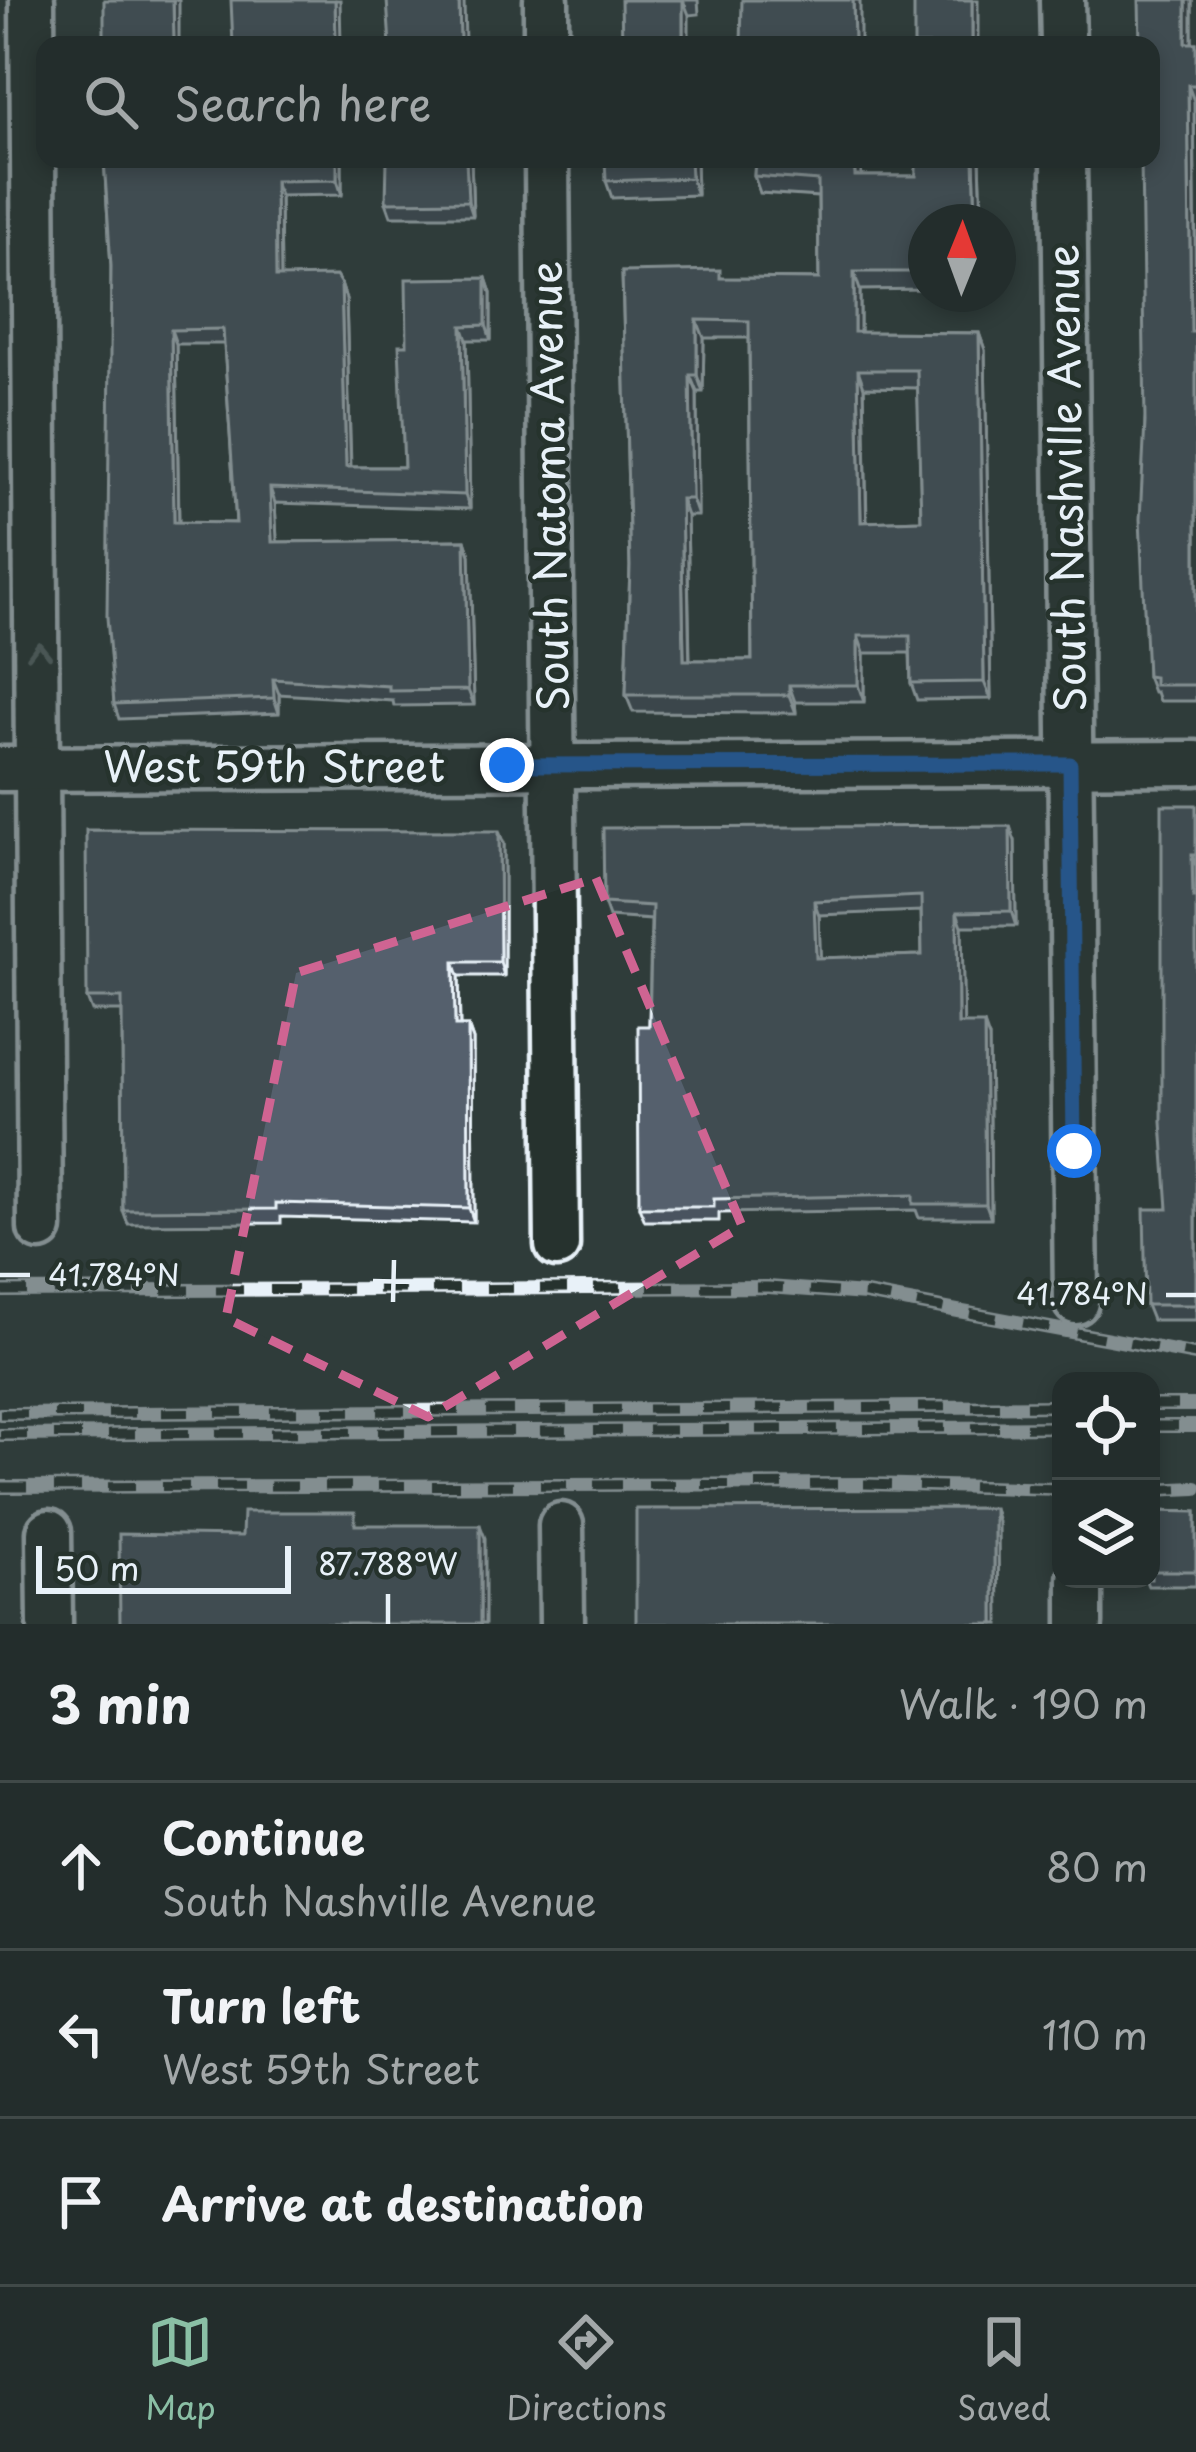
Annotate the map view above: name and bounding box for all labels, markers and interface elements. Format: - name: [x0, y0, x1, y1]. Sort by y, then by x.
- search box: [36, 36, 1160, 168]
- text: Search here: [174, 68, 431, 136]
- icon: search: [78, 69, 144, 135]
- north arrow: [908, 204, 1016, 312]
- street label: South Nashville Avenue: [1029, 244, 1100, 713]
- street label: South Natoma Avenue: [512, 260, 583, 712]
- one-way arrow: [26, 641, 52, 659]
- street label: West 59th Street: [103, 733, 445, 796]
- route end: [480, 738, 534, 792]
- route start: [1047, 1124, 1101, 1178]
- text: 41.784°N: [48, 1251, 180, 1296]
- text: 41.784°N: [1016, 1270, 1148, 1315]
- map controls: [1052, 1372, 1160, 1588]
- button: locate: [1052, 1372, 1160, 1480]
- button: layers: [1052, 1480, 1160, 1588]
- scale bar: [36, 1540, 291, 1593]
- text: 87.788°W: [318, 1540, 458, 1585]
- text: 50 m: [54, 1542, 140, 1592]
- text: 3 min: [48, 1664, 192, 1741]
- text: Walk · 190 m: [899, 1673, 1148, 1732]
- text: Continue: [162, 1802, 365, 1870]
- icon: ahead: [48, 1833, 114, 1899]
- text: 80 m: [1046, 1836, 1148, 1895]
- text: South Nashville Avenue: [162, 1870, 597, 1929]
- text: Turn left: [162, 1970, 361, 2038]
- icon: left: [48, 2001, 114, 2067]
- text: 110 m: [1042, 2004, 1148, 2063]
- text: West 59th Street: [162, 2038, 480, 2097]
- text: Arrive at destination: [162, 2168, 645, 2236]
- icon: arrive: [48, 2169, 114, 2235]
- tab: Map: [145, 2309, 216, 2431]
- tab: Directions: [506, 2309, 667, 2431]
- tab: Saved: [957, 2309, 1051, 2431]

